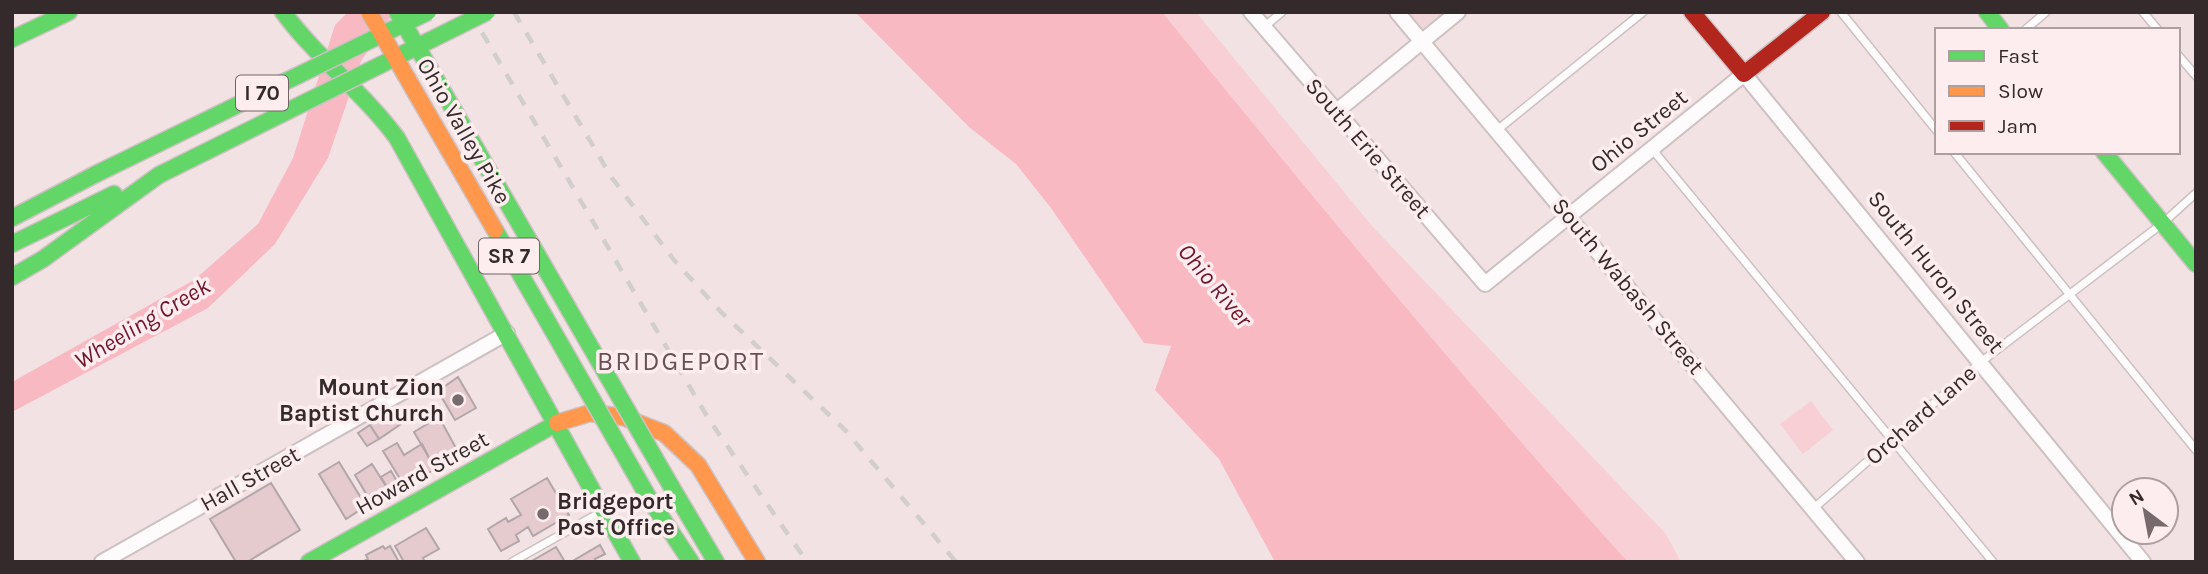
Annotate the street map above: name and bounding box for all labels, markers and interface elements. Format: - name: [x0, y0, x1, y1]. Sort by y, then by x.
- legend: [1935, 28, 2180, 154]
- text: Fast: [1998, 44, 2039, 68]
- street label: Ohio Valley Pike: [411, 53, 517, 209]
- street label: South Erie Street: [1300, 72, 1436, 224]
- road number: I 70: [236, 76, 288, 110]
- text: Slow: [1998, 79, 2043, 103]
- street label: Ohio Street: [1585, 84, 1693, 178]
- text: Jam: [1998, 114, 2038, 138]
- street label: South Huron Street: [1862, 185, 2010, 359]
- street label: South Wabash Street: [1546, 192, 1710, 380]
- road number: SR 7: [479, 238, 539, 274]
- water label: Ohio River: [1172, 238, 1258, 333]
- water label: Wheeling Creek: [69, 271, 216, 374]
- district label: BRIDGEPORT: [597, 346, 765, 377]
- street label: Orchard Lane: [1860, 360, 1982, 470]
- place label: Mount Zion Baptist Church: [279, 374, 444, 427]
- marker: Mount Zion Baptist Church: [450, 392, 466, 408]
- street label: Howard Street: [351, 425, 493, 521]
- street label: Hall Street: [196, 440, 305, 517]
- north arrow: [2110, 476, 2180, 546]
- text: N: [2125, 484, 2148, 510]
- place label: Bridgeport Post Office: [557, 488, 675, 541]
- marker: Bridgeport Post Office: [535, 506, 551, 522]

